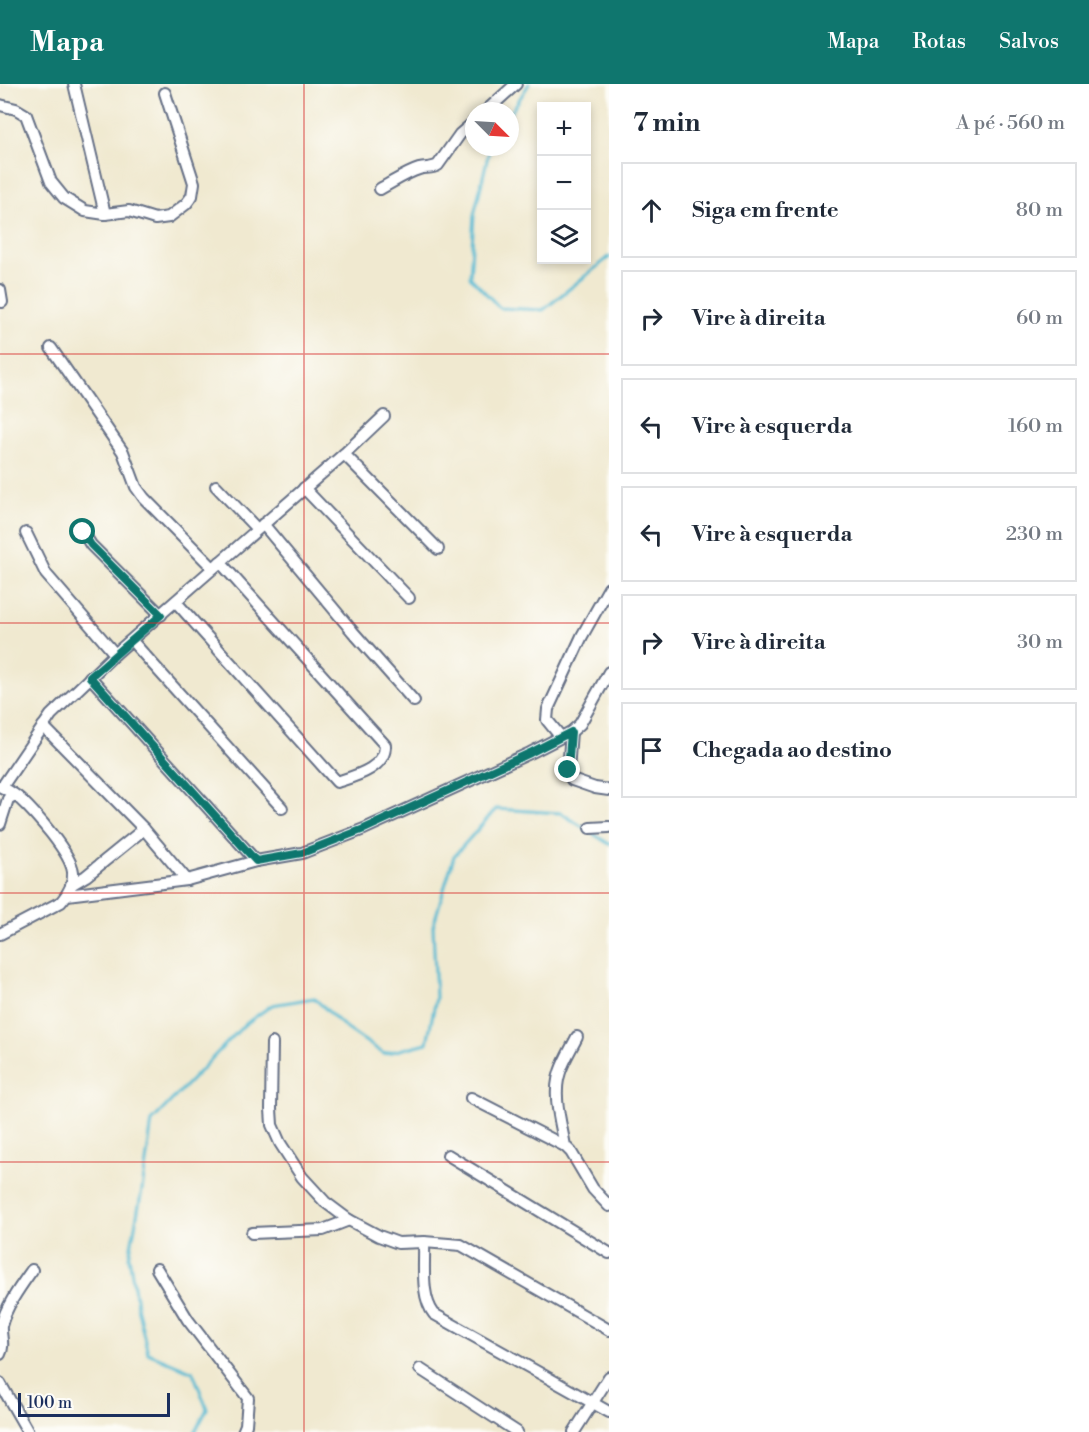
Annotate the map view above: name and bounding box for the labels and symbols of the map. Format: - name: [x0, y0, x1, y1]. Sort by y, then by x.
- north arrow: [465, 102, 519, 156]
- route start: [69, 518, 95, 544]
- route end: [554, 756, 580, 782]
- scale bar: [18, 1390, 170, 1418]

